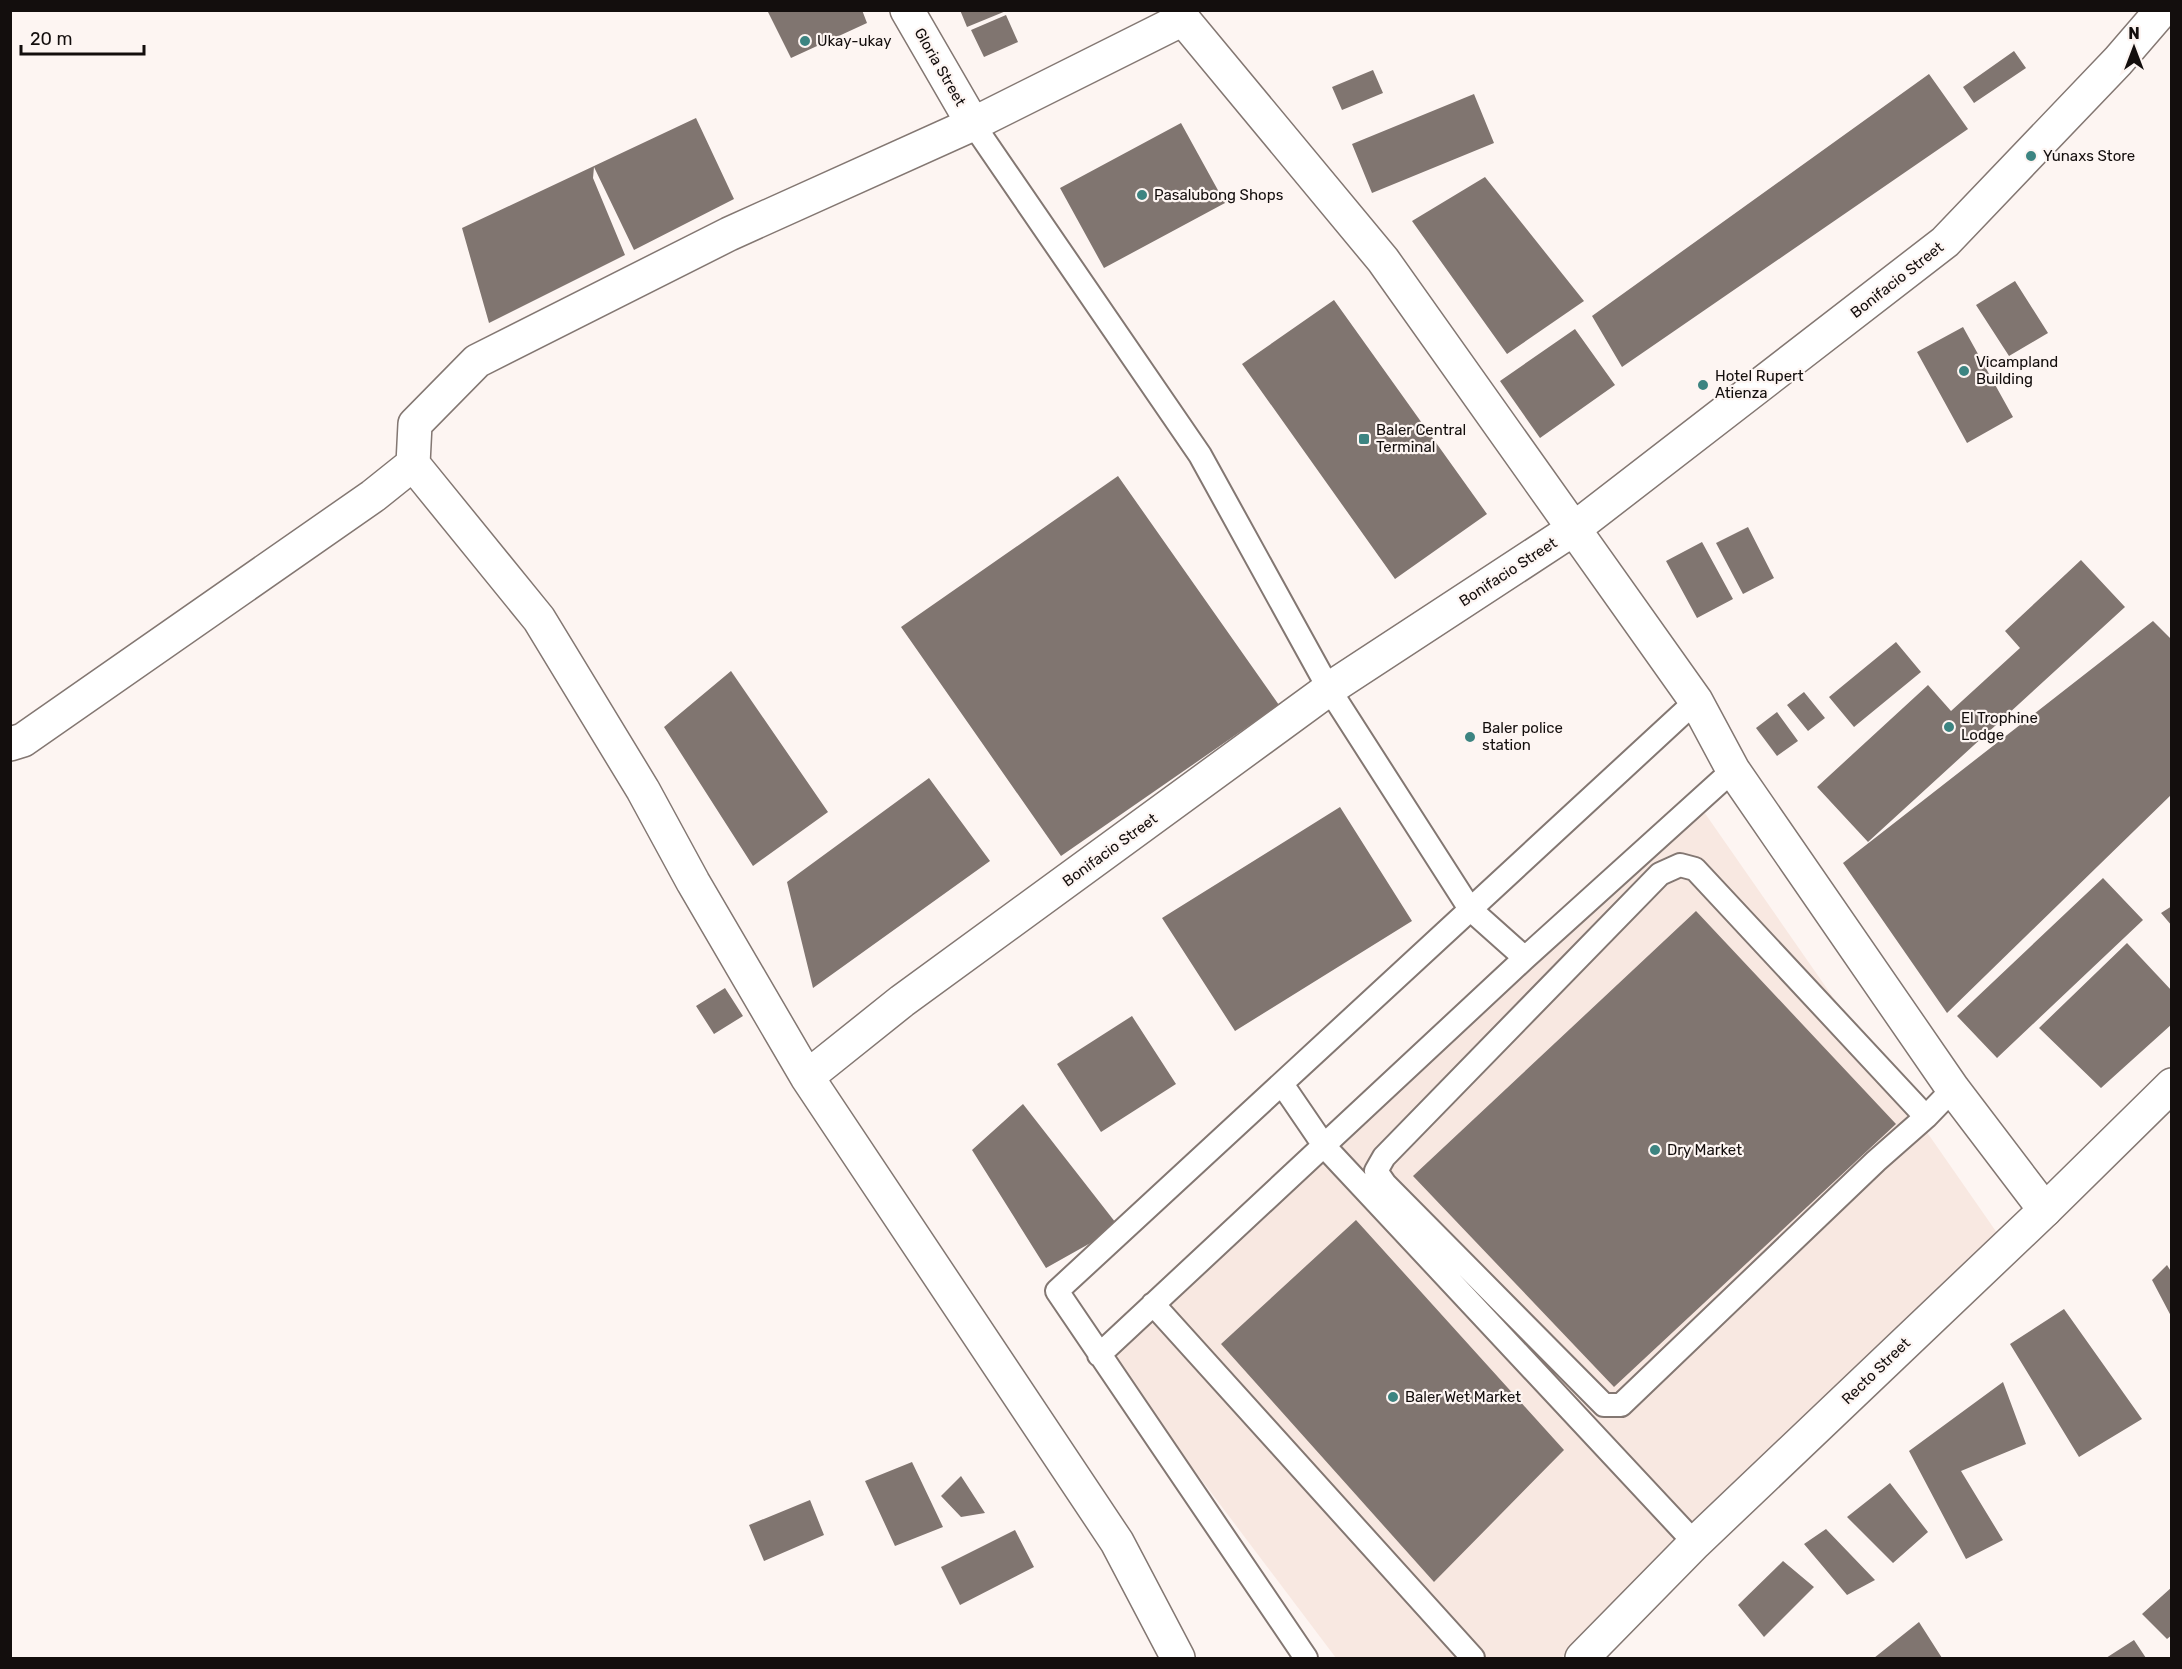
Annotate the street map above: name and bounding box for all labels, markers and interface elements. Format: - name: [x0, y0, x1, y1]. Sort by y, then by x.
- scale bar: [21, 18, 144, 56]
- north arrow: [2104, 18, 2164, 78]
- text: N: [2128, 24, 2140, 43]
- street label: Gloria Street: [910, 25, 970, 109]
- text: 20 m: [30, 28, 72, 50]
- place label: Ukay-ukay: [817, 32, 891, 50]
- marker: Ukay-ukay: [798, 34, 812, 48]
- place label: Yunaxs Store: [2043, 147, 2135, 165]
- marker: Yunaxs Store: [2024, 149, 2038, 163]
- place label: Pasalubong Shops: [1154, 186, 1284, 204]
- marker: Pasalubong Shops: [1135, 188, 1149, 202]
- street label: Bonifacio Street: [1847, 238, 1947, 322]
- place label: Vicampland Building: [1976, 353, 2058, 388]
- marker: Vicampland Building: [1957, 364, 1971, 378]
- place label: Hotel Rupert Atienza: [1715, 367, 1804, 402]
- marker: Hotel Rupert Atienza: [1696, 378, 1710, 392]
- place label: Baler Central Terminal: [1376, 421, 1466, 456]
- marker: Baler Central Terminal: [1357, 432, 1371, 446]
- street label: Bonifacio Street: [1456, 534, 1560, 610]
- place label: El Trophine Lodge: [1961, 709, 2038, 744]
- place label: Baler police station: [1482, 719, 1563, 754]
- marker: El Trophine Lodge: [1942, 720, 1956, 734]
- marker: Baler police station: [1463, 730, 1477, 744]
- street label: Bonifacio Street: [1059, 809, 1161, 890]
- place label: Dry Market: [1667, 1141, 1742, 1159]
- marker: Dry Market: [1648, 1143, 1662, 1157]
- street label: Recto Street: [1838, 1334, 1914, 1408]
- place label: Baler Wet Market: [1405, 1388, 1521, 1406]
- marker: Baler Wet Market: [1386, 1390, 1400, 1404]

